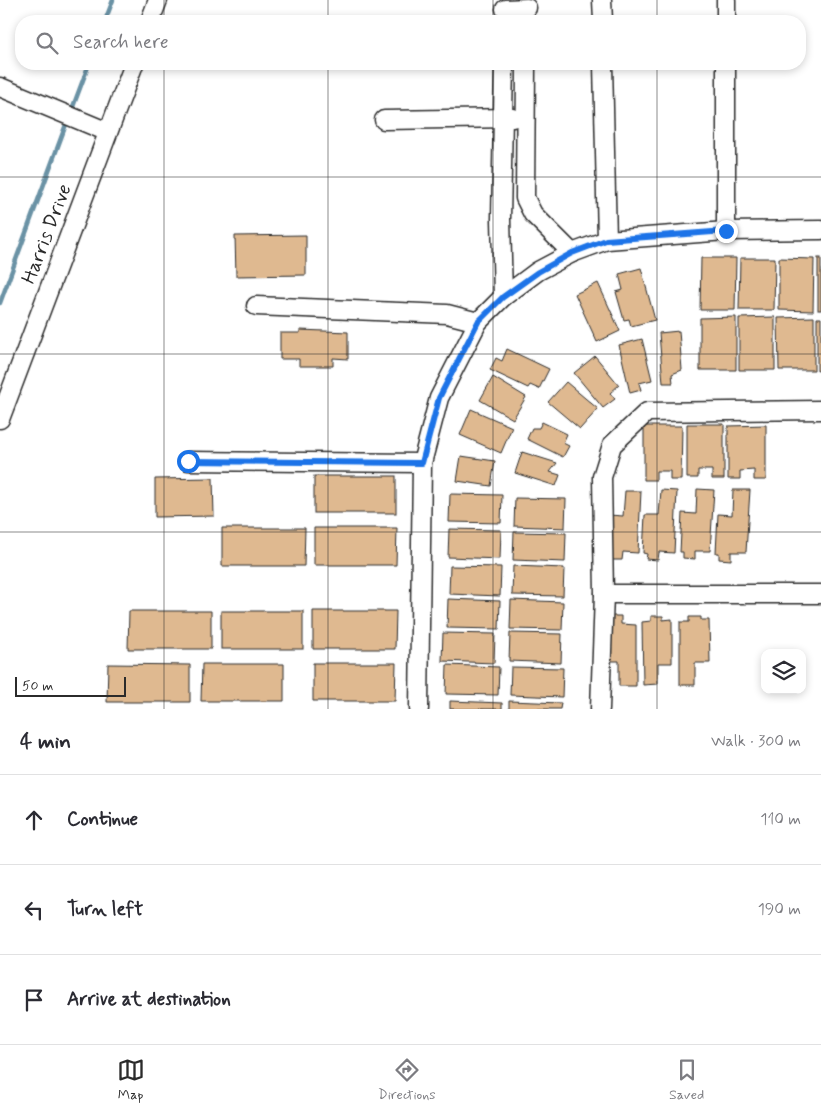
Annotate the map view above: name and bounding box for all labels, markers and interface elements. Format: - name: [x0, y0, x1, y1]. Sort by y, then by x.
- search box: [15, 15, 806, 70]
- icon: search: [33, 29, 61, 57]
- text: Search here: [73, 30, 169, 55]
- street label: Harris Drive: [16, 180, 78, 288]
- route end: [715, 220, 738, 243]
- route start: [177, 450, 200, 473]
- map controls: [761, 649, 806, 694]
- button: layers: [761, 649, 806, 694]
- scale bar: [15, 674, 126, 697]
- text: 50 m: [22, 677, 53, 695]
- text: 4 min: [20, 728, 71, 756]
- text: Walk · 300 m: [711, 731, 801, 752]
- icon: ahead: [20, 806, 48, 834]
- text: Continue: [67, 807, 138, 832]
- text: 110 m: [760, 809, 801, 830]
- icon: left: [20, 896, 48, 924]
- text: Turn left: [67, 897, 143, 922]
- text: 190 m: [758, 899, 801, 920]
- icon: arrive: [20, 986, 48, 1014]
- text: Arrive at destination: [67, 987, 231, 1012]
- tab: Map: [117, 1056, 145, 1104]
- tab: Directions: [378, 1056, 436, 1104]
- tab: Saved: [669, 1056, 704, 1104]

